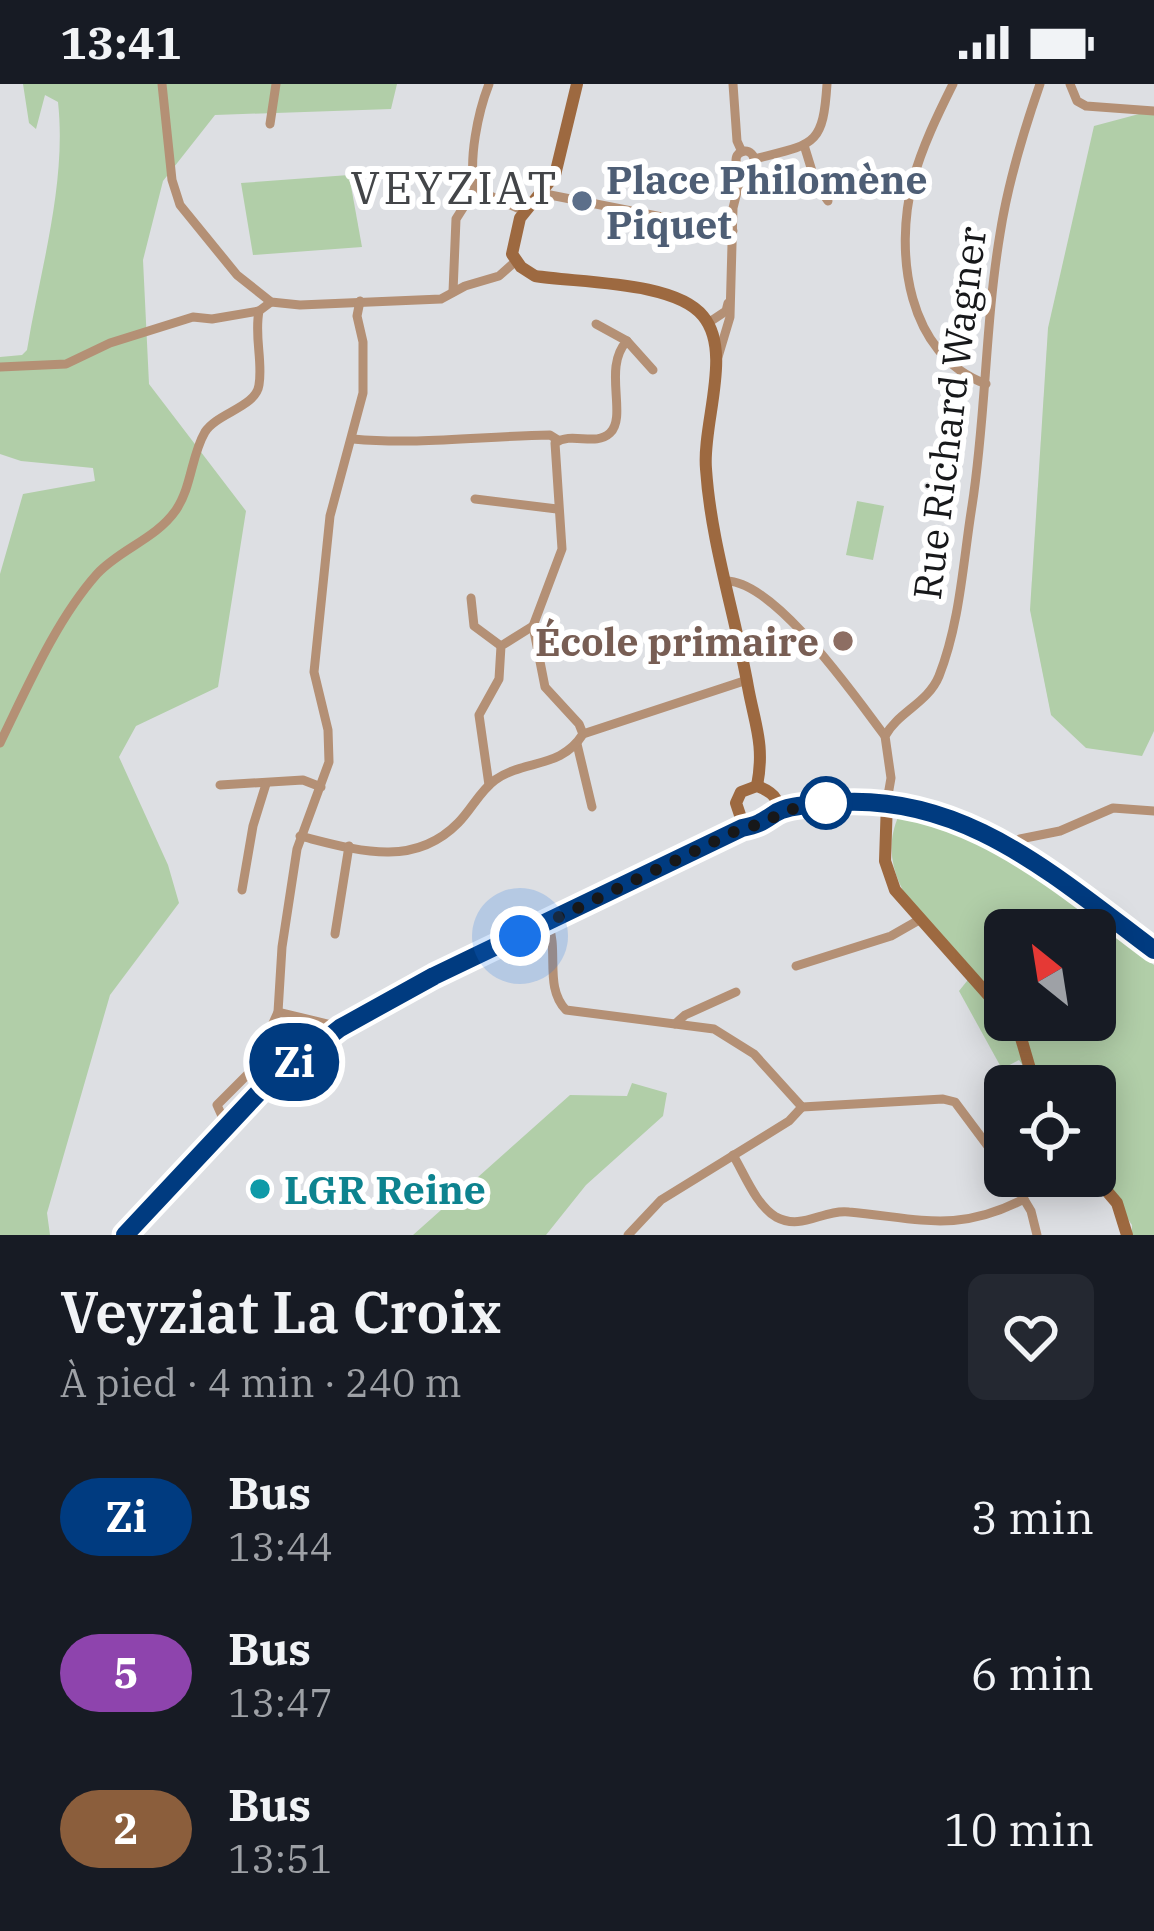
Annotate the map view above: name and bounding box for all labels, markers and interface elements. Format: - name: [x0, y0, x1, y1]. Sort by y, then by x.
- text: 13:41: [60, 13, 182, 71]
- place label: Place Philomène Piquet: [606, 154, 928, 250]
- district label: VEYZIAT: [350, 158, 560, 216]
- marker: Place Philomène Piquet: [569, 188, 595, 214]
- street label: Rue Richard Wagner: [901, 224, 997, 602]
- place label: École primaire: [535, 616, 819, 667]
- marker: École primaire: [830, 628, 856, 654]
- unlabelled marker: [801, 778, 851, 828]
- your location: [490, 906, 550, 966]
- north arrow: [984, 909, 1116, 1041]
- map controls: [984, 909, 1116, 1197]
- line badge: Zi: [240, 1023, 348, 1101]
- text: Zi: [273, 1034, 315, 1089]
- button: locate: [984, 1065, 1116, 1197]
- place label: LGR Reine: [284, 1164, 486, 1215]
- marker: LGR Reine: [247, 1176, 273, 1202]
- button: heart: [968, 1274, 1094, 1400]
- text: Veyziat La Croix: [60, 1275, 501, 1349]
- text: À pied · 4 min · 240 m: [60, 1357, 462, 1408]
- text: Bus: [228, 1463, 311, 1521]
- text: 3 min: [971, 1488, 1094, 1546]
- text: Zi: [105, 1489, 147, 1544]
- text: 13:44: [228, 1521, 333, 1572]
- text: Bus: [228, 1619, 311, 1677]
- text: 6 min: [971, 1644, 1094, 1702]
- text: 5: [113, 1645, 139, 1700]
- text: 13:47: [228, 1677, 333, 1728]
- text: Bus: [228, 1775, 311, 1833]
- text: 10 min: [944, 1800, 1094, 1858]
- text: 2: [113, 1801, 139, 1856]
- text: 13:51: [228, 1833, 333, 1884]

